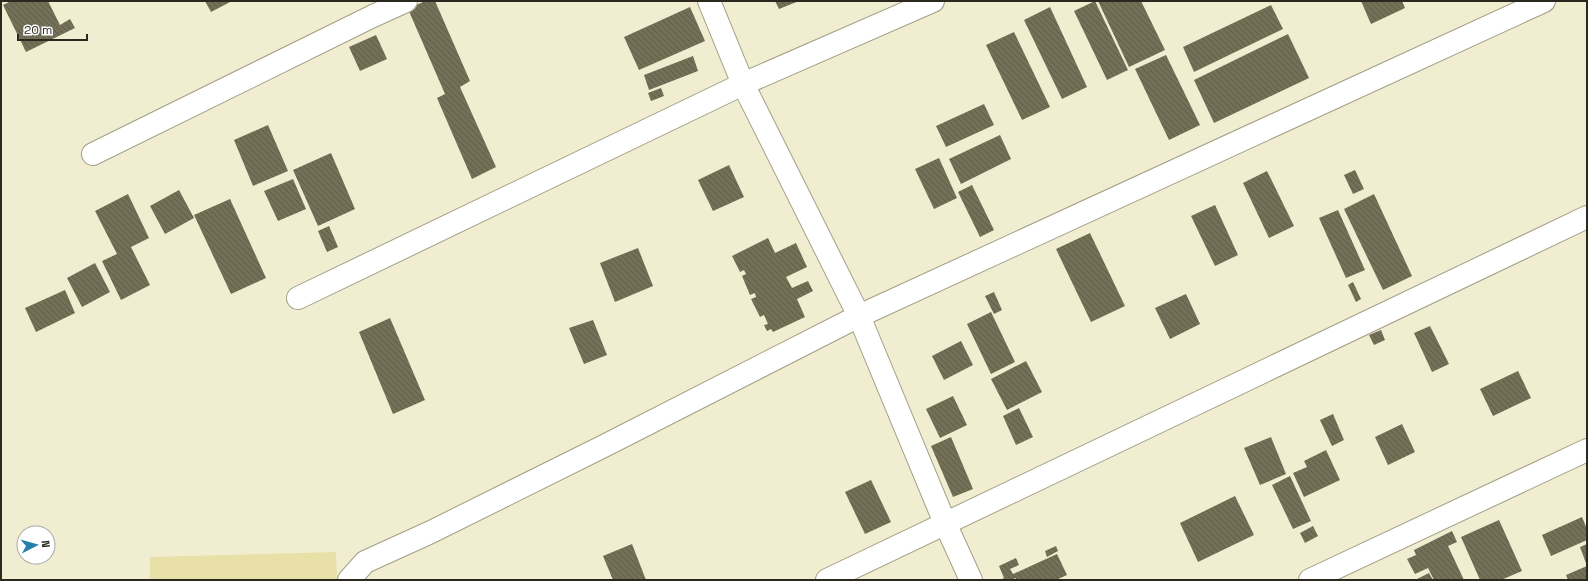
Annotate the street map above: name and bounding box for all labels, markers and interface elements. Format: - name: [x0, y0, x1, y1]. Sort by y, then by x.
- scale bar: [18, 16, 87, 42]
- text: 20 m: [24, 22, 52, 38]
- north arrow: [16, 525, 56, 565]
- text: N: [39, 540, 53, 548]

